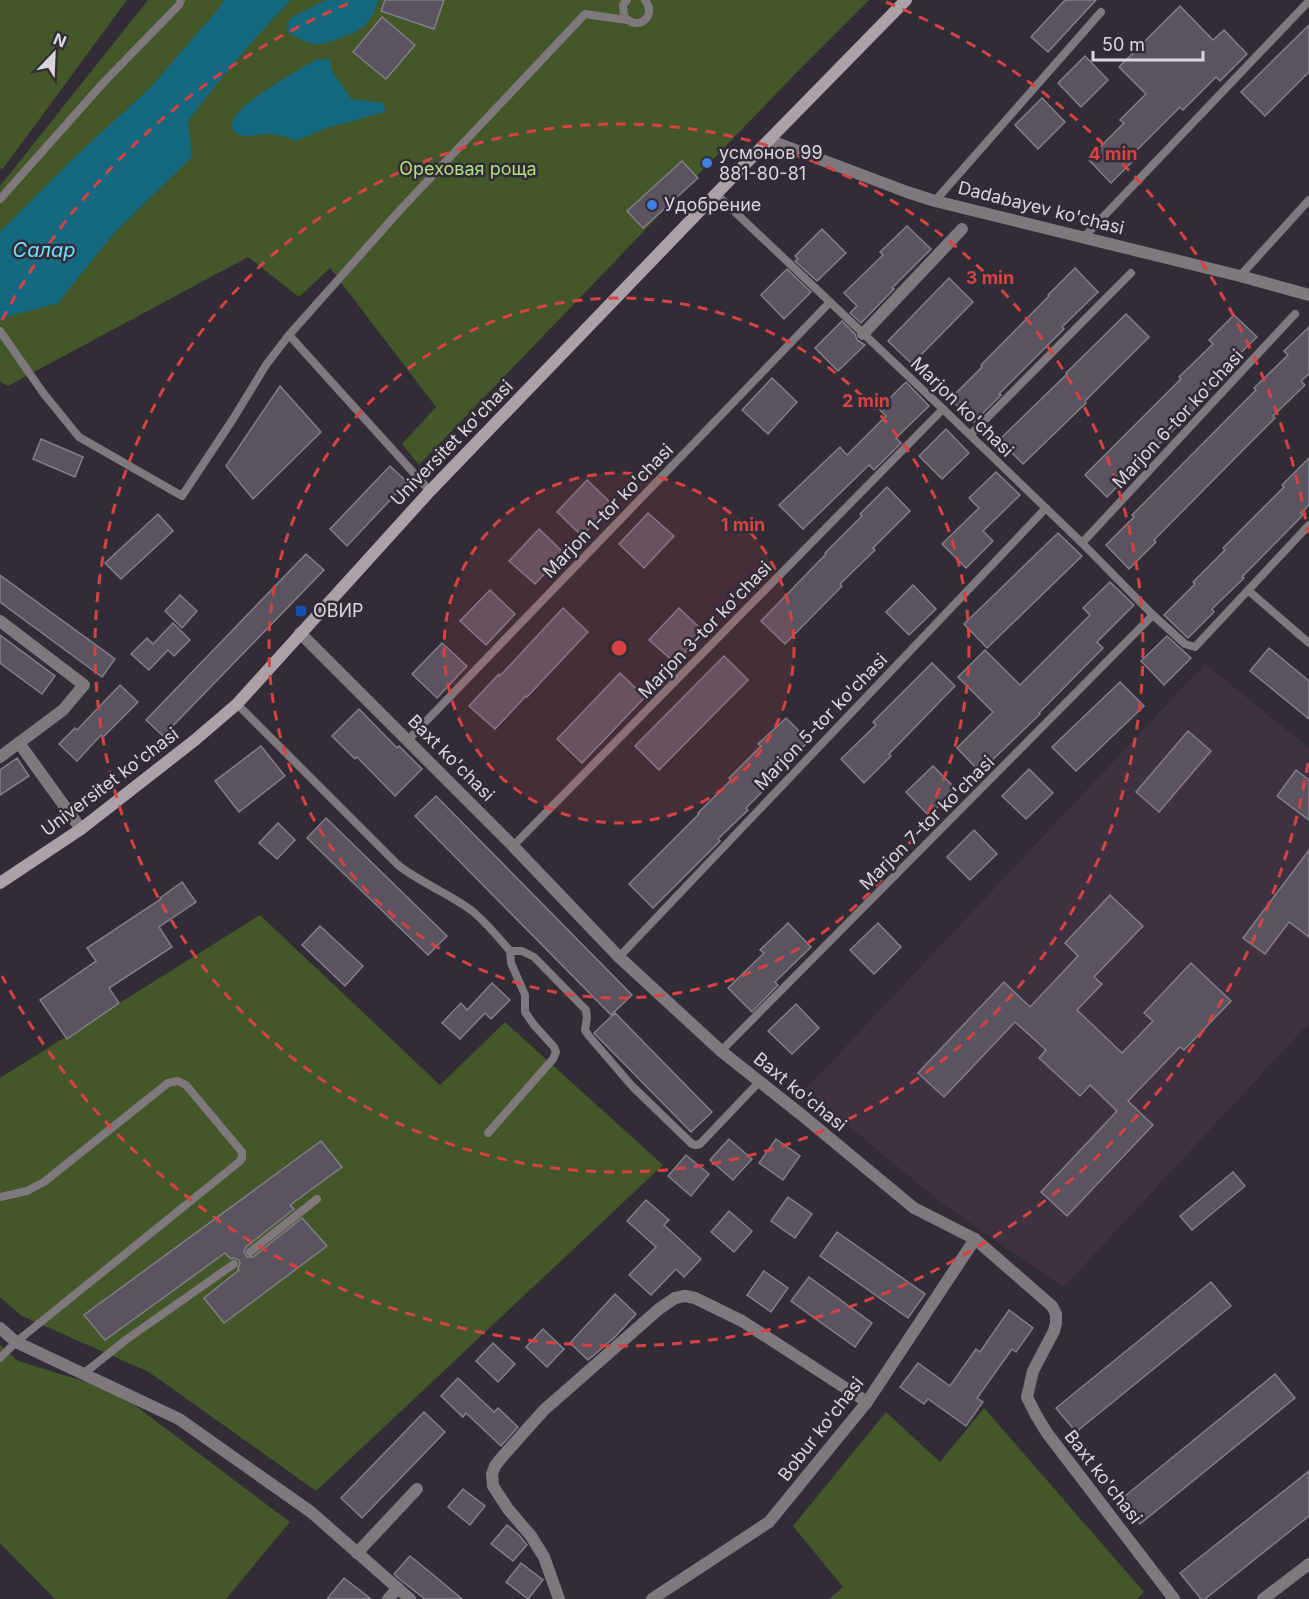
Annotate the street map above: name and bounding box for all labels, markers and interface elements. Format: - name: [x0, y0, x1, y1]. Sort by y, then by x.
- north arrow: [24, 24, 84, 84]
- scale bar: [1093, 24, 1202, 62]
- text: N: [50, 29, 69, 52]
- text: 50 m: [1102, 34, 1145, 55]
- place label: усмонов 99 881-80-81: [719, 142, 823, 184]
- text: 4 min: [1089, 143, 1137, 164]
- marker: усмонов 99 881-80-81: [700, 156, 714, 170]
- park label: Ореховая роща: [399, 158, 537, 179]
- street label: Dadabayev ko'chasi: [956, 177, 1126, 238]
- place label: Удобрение: [664, 194, 761, 215]
- marker: Удобрение: [645, 198, 659, 212]
- water label: Салар: [13, 238, 75, 262]
- text: 3 min: [966, 267, 1014, 288]
- street label: Marjon 6-tor ko'chasi: [1108, 345, 1247, 492]
- street label: Marjon ko'chasi: [907, 352, 1018, 461]
- street label: Universitet ko'chasi: [386, 375, 517, 510]
- text: 2 min: [842, 390, 890, 411]
- street label: Marjon 1-tor ko'chasi: [538, 439, 677, 582]
- text: 1 min: [721, 514, 765, 535]
- street label: Marjon 3-tor ko'chasi: [634, 557, 775, 702]
- place label: ОВИР: [313, 600, 364, 621]
- marker: ОВИР: [294, 604, 308, 618]
- centre of rings: [609, 638, 629, 658]
- street label: Marjon 5-tor ko'chasi: [750, 649, 891, 794]
- street label: Baxt ko'chasi: [404, 710, 499, 805]
- street label: Universitet ko'chasi: [37, 723, 182, 840]
- street label: Marjon 7-tor ko'chasi: [855, 751, 998, 894]
- street label: Baxt ko'chasi: [750, 1048, 851, 1135]
- street label: Bobur ko'chasi: [774, 1373, 868, 1485]
- street label: Baxt ko'chasi: [1060, 1426, 1146, 1528]

